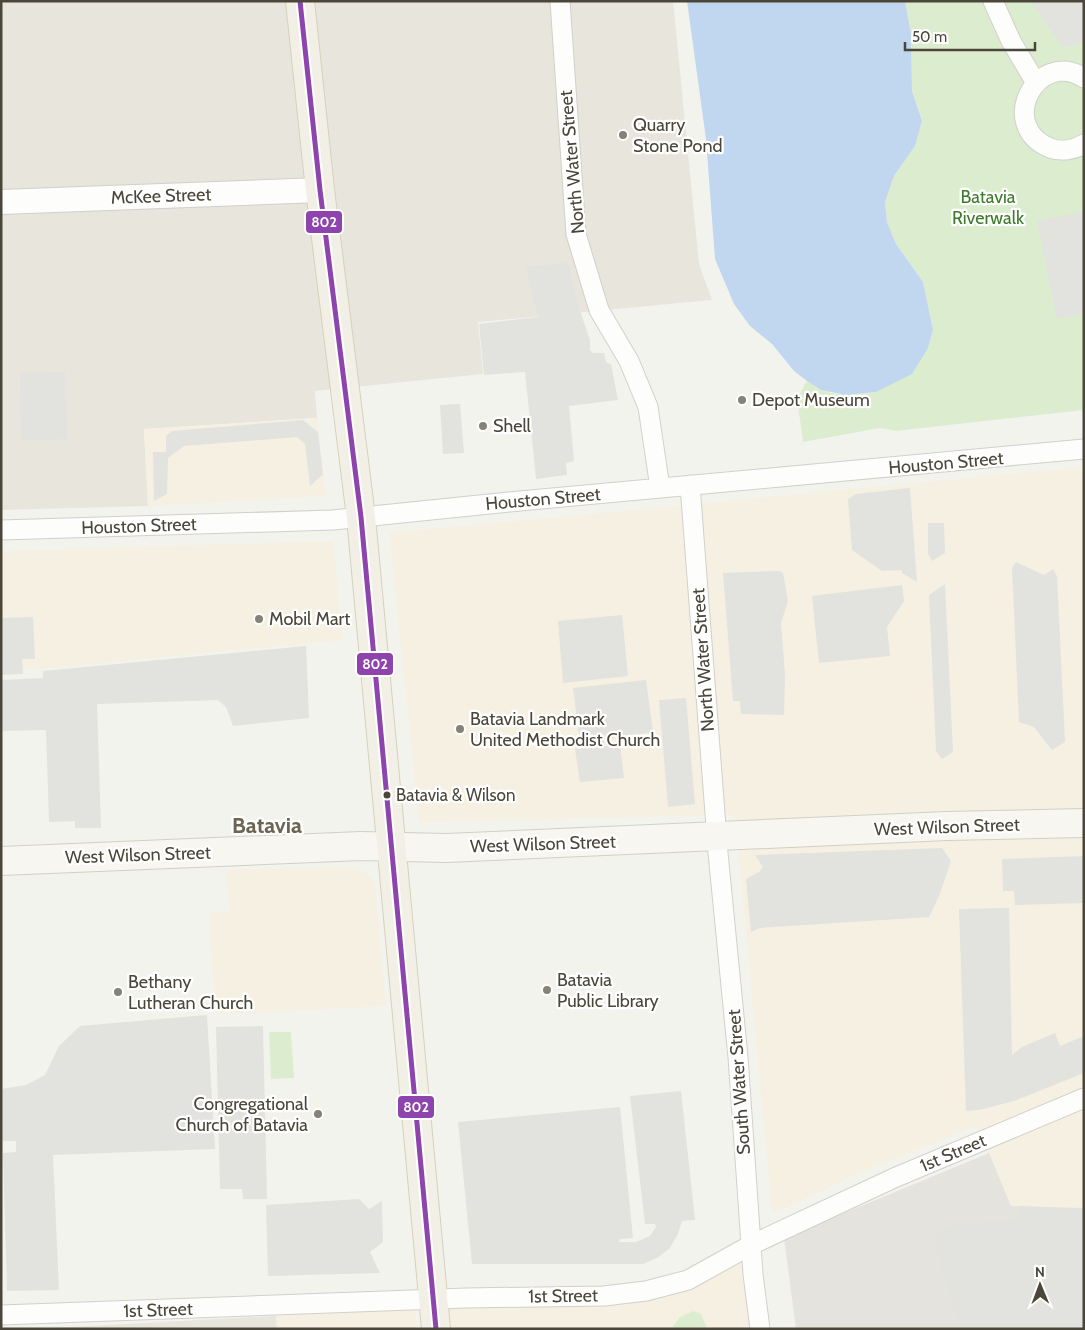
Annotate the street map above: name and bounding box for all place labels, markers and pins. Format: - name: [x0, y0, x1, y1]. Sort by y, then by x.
- place label: Quarry Stone Pond: [633, 114, 722, 157]
- marker: Quarry Stone Pond: [617, 129, 629, 141]
- place label: Depot Museum: [752, 389, 870, 411]
- marker: Depot Museum: [736, 394, 748, 406]
- place label: Shell: [493, 415, 532, 437]
- marker: Shell: [477, 420, 489, 432]
- place label: Mobil Mart: [269, 608, 350, 630]
- marker: Mobil Mart: [253, 613, 265, 625]
- place label: Batavia Landmark United Methodist Church: [470, 708, 660, 751]
- marker: Batavia Landmark United Methodist Church: [454, 723, 466, 735]
- place label: Batavia & Wilson: [396, 785, 515, 805]
- marker: Batavia & Wilson: [382, 790, 392, 800]
- place label: Batavia Public Library: [557, 969, 659, 1012]
- place label: Bethany Lutheran Church: [128, 971, 253, 1014]
- marker: Batavia Public Library: [541, 984, 553, 996]
- marker: Bethany Lutheran Church: [112, 986, 124, 998]
- place label: Congregational Church of Batavia: [176, 1093, 309, 1136]
- marker: Congregational Church of Batavia: [312, 1108, 324, 1120]

